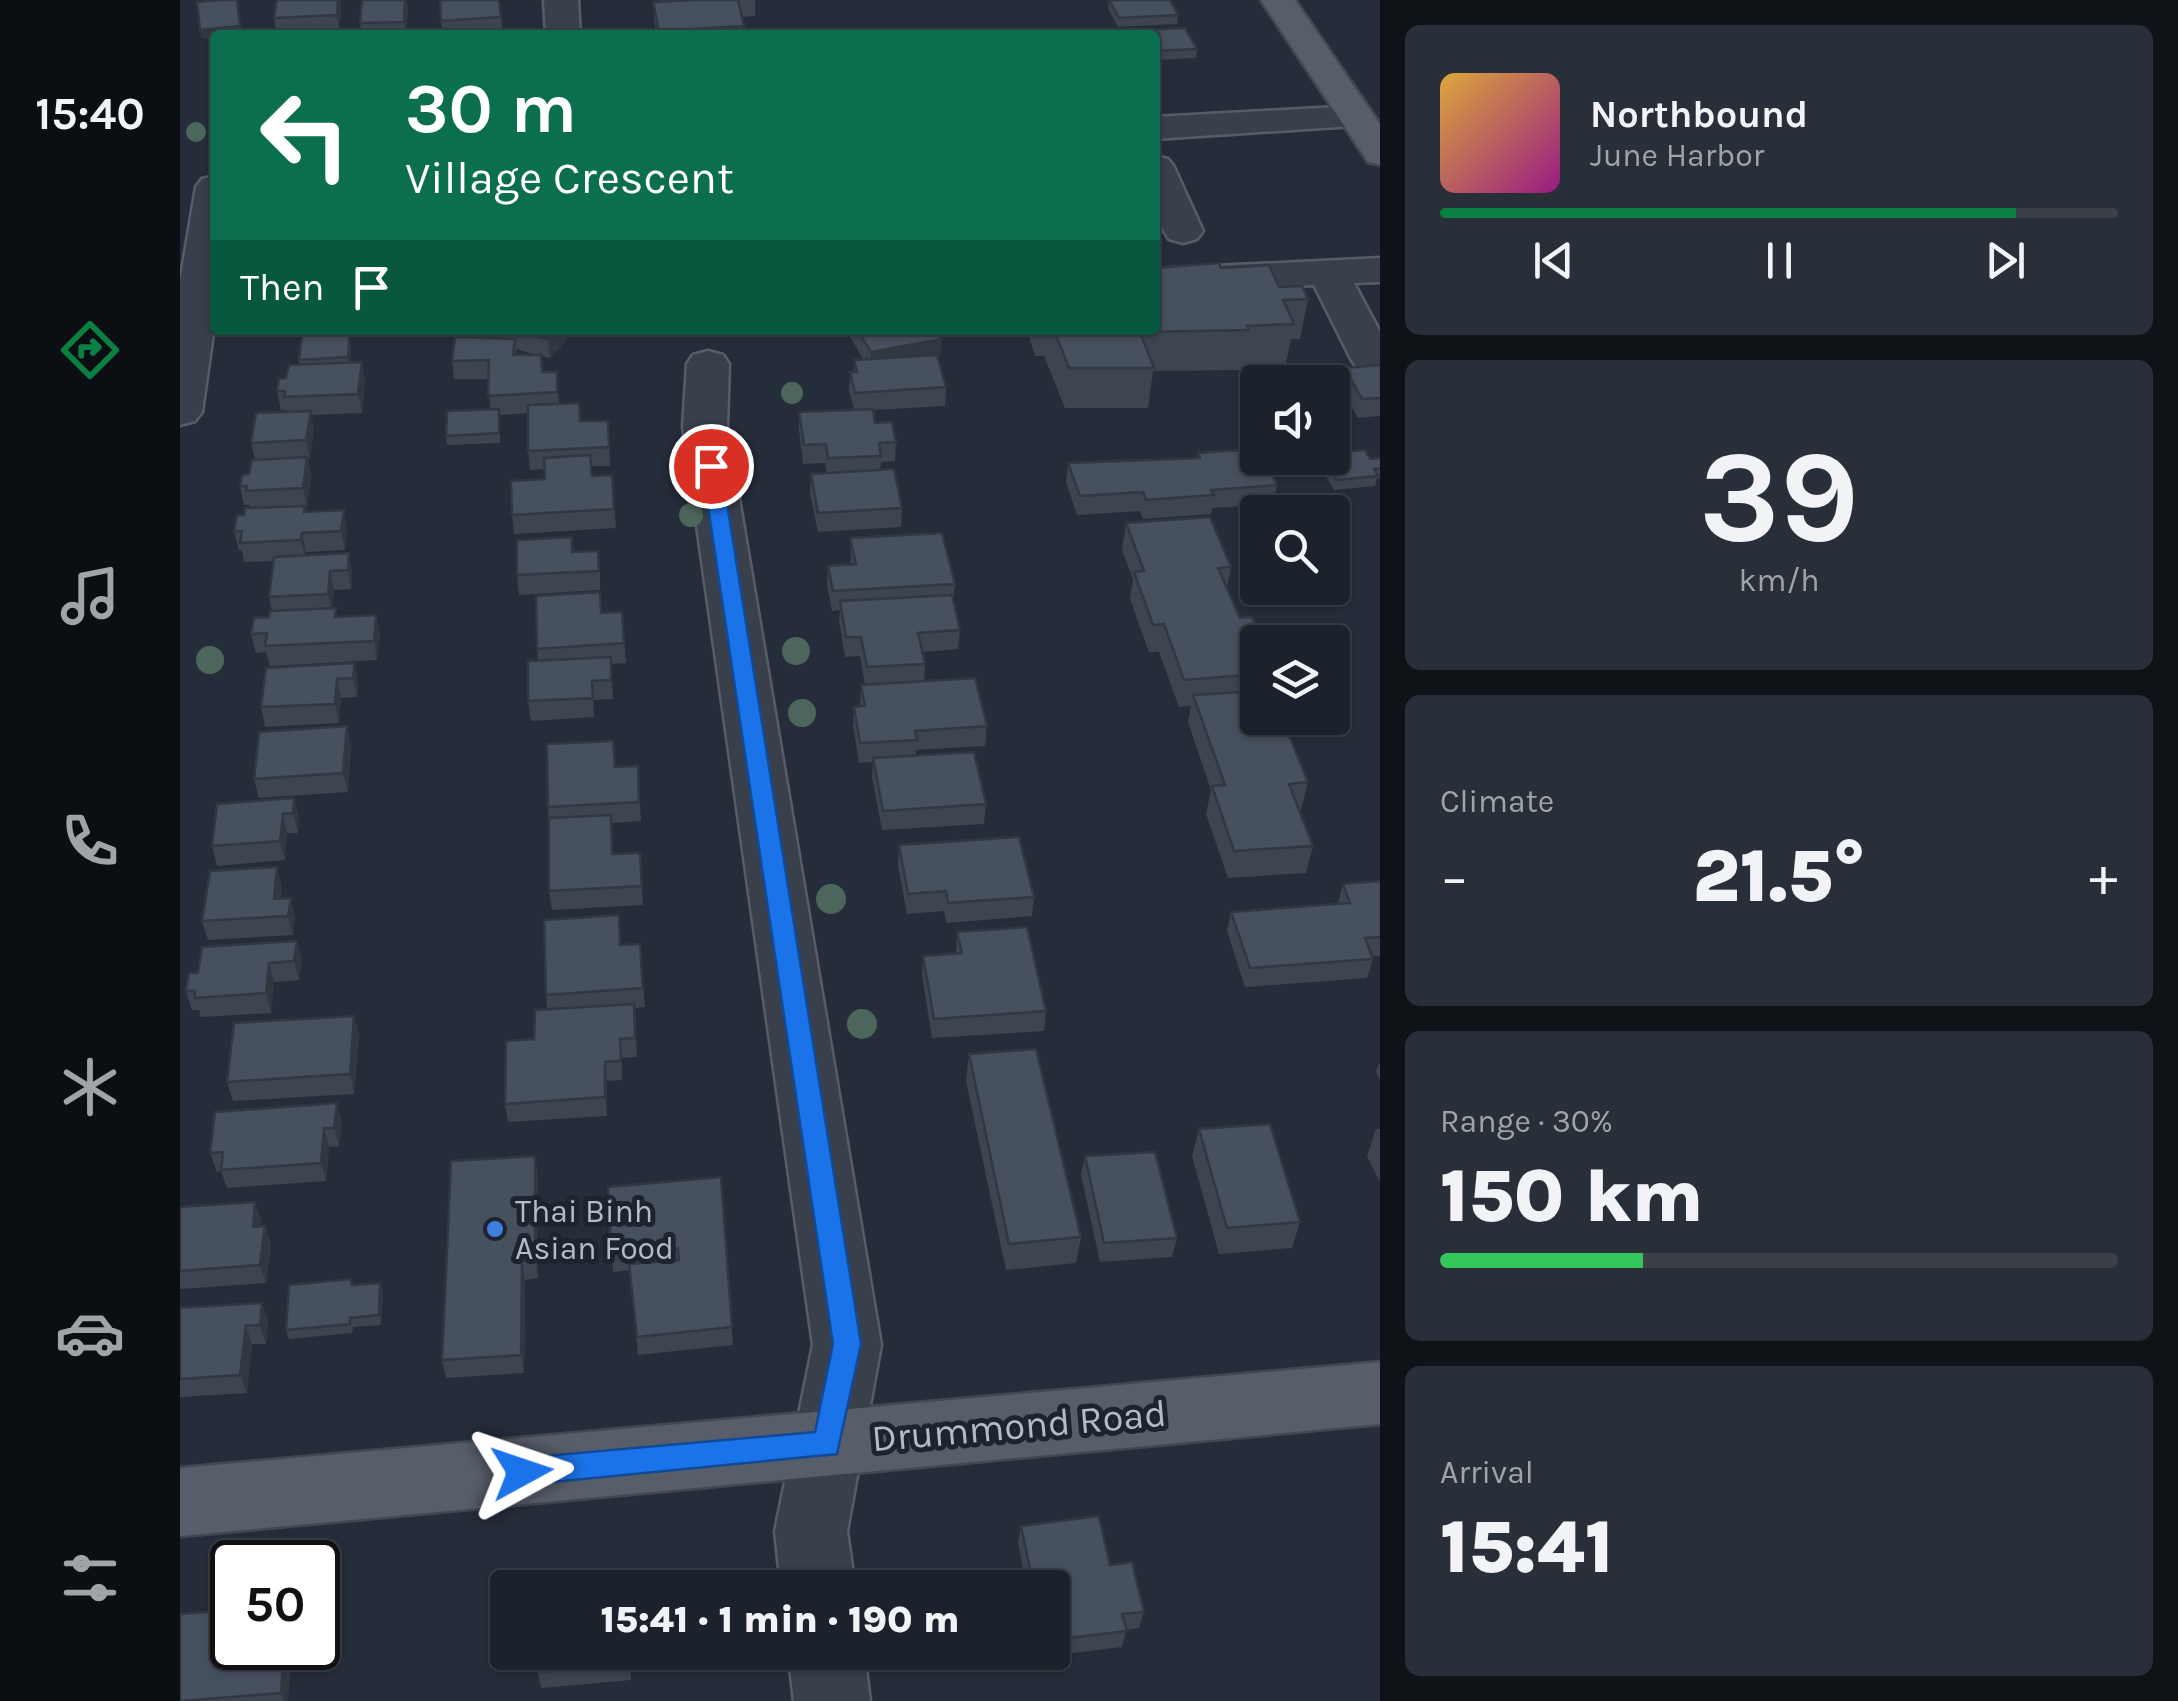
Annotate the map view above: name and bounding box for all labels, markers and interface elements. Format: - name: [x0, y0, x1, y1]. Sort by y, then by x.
- text: 30 m: [405, 68, 577, 150]
- icon: left: [240, 70, 370, 200]
- text: 15:40: [35, 88, 145, 140]
- text: Northbound: [1590, 92, 1808, 137]
- text: June Harbor: [1590, 137, 1764, 174]
- text: Village Crescent: [405, 152, 734, 204]
- icon: previous: [1526, 233, 1581, 288]
- icon: pause: [1752, 233, 1807, 288]
- icon: next: [1978, 233, 2033, 288]
- icon: arrive: [344, 260, 399, 315]
- text: Then: [240, 265, 324, 310]
- icon: directions: [55, 315, 125, 385]
- map controls: [1240, 365, 1350, 735]
- button: sound: [1240, 365, 1350, 475]
- text: 39: [1699, 421, 1859, 573]
- pin: [669, 424, 754, 509]
- icon: arrive: [684, 439, 739, 494]
- button: search: [1240, 495, 1350, 605]
- icon: music: [55, 561, 125, 631]
- text: km/h: [1738, 562, 1820, 599]
- button: layers: [1240, 625, 1350, 735]
- text: Climate: [1440, 783, 1554, 820]
- icon: phone: [55, 806, 125, 876]
- text: 21.5°: [1692, 832, 1866, 920]
- text: −: [1440, 845, 1469, 909]
- text: +: [2089, 845, 2118, 909]
- icon: climate: [55, 1052, 125, 1122]
- text: Range · 30%: [1440, 1103, 1613, 1140]
- text: 150 km: [1440, 1152, 1703, 1240]
- place label: Thai Binh Asian Food: [515, 1193, 674, 1267]
- marker: Thai Binh Asian Food: [484, 1218, 506, 1240]
- icon: car: [55, 1298, 125, 1368]
- street label: Drummond Road: [870, 1391, 1168, 1461]
- position arrow: [470, 1420, 574, 1524]
- text: Arrival: [1440, 1454, 1534, 1491]
- text: 15:41: [1440, 1503, 1613, 1591]
- speed limit sign: 50: [210, 1540, 340, 1670]
- icon: filters: [55, 1543, 125, 1613]
- text: 15:41 · 1 min · 190 m: [600, 1597, 960, 1642]

